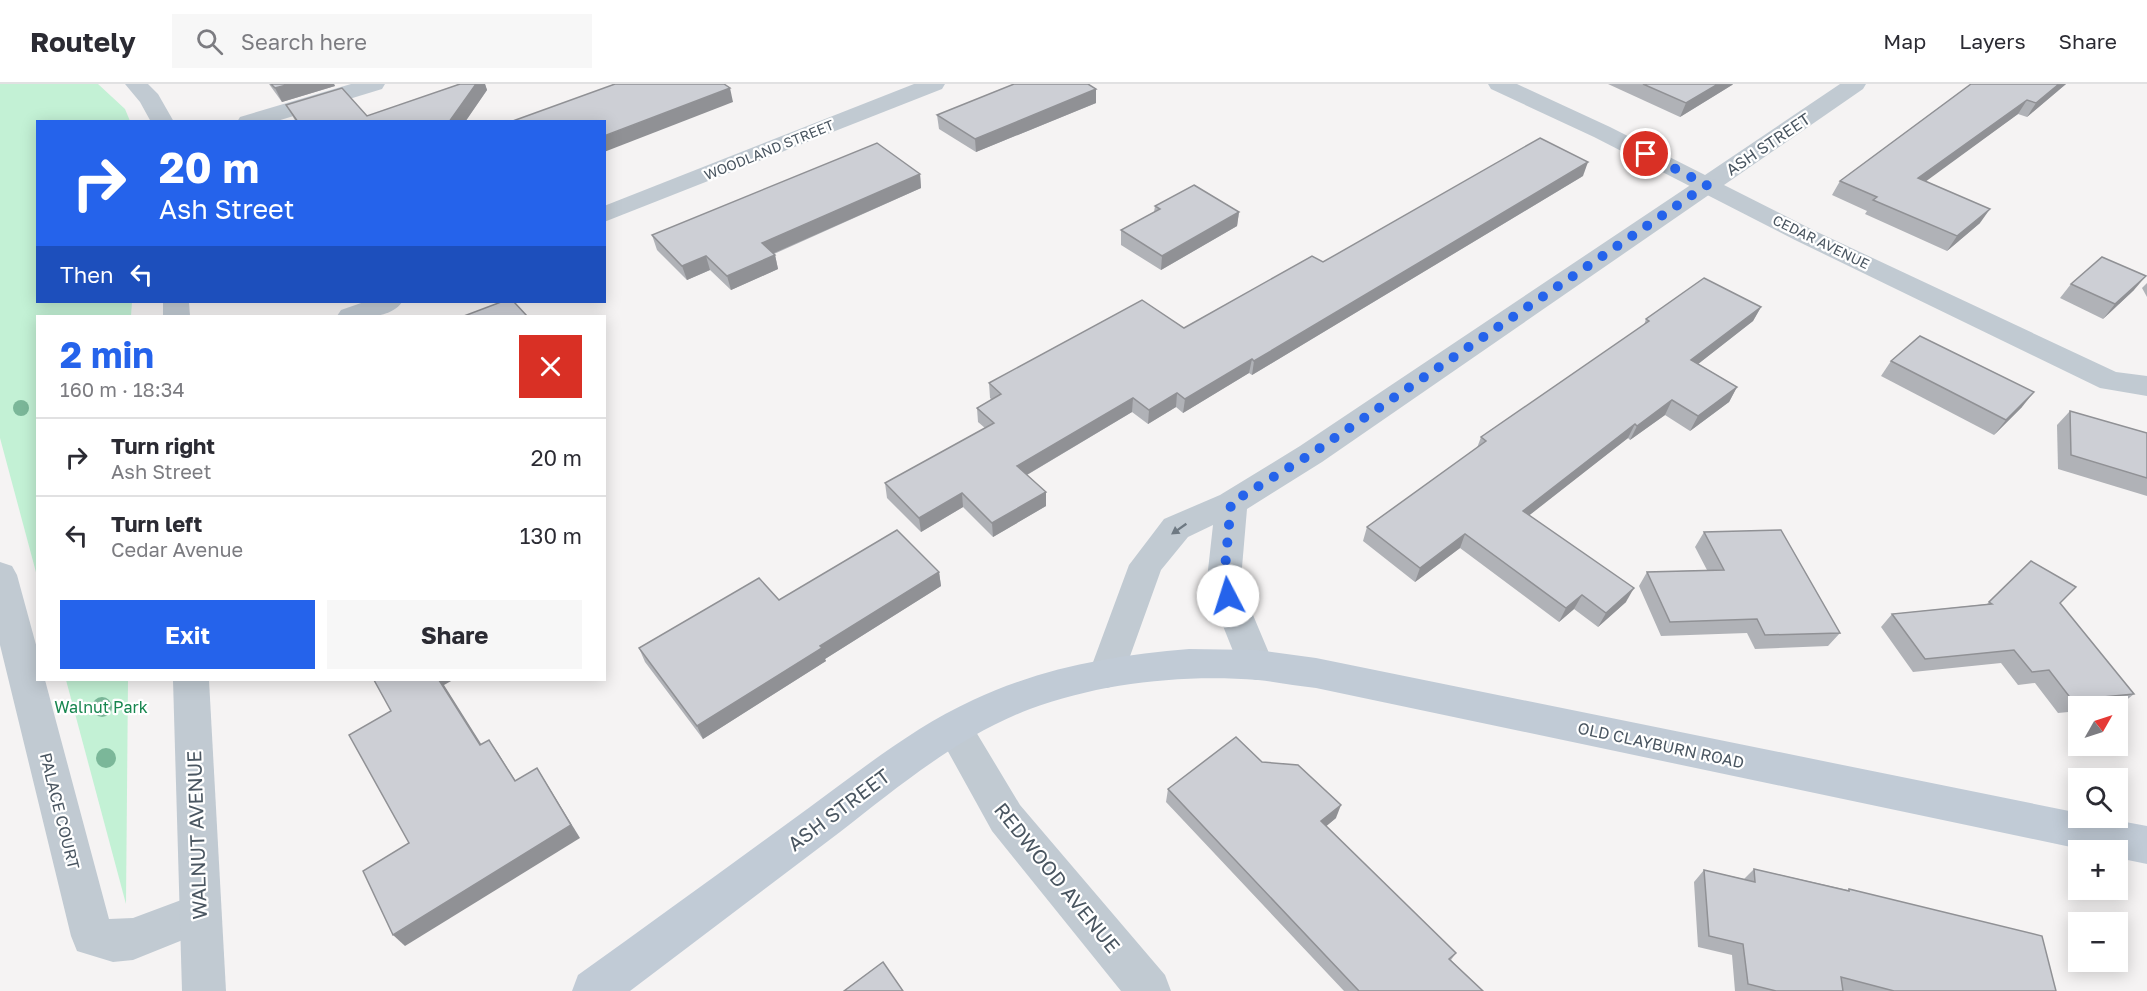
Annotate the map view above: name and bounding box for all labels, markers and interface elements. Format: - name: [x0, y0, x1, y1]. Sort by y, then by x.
- search box: [172, 14, 592, 68]
- text: Routely: [30, 25, 136, 58]
- icon: search: [193, 25, 226, 58]
- text: Search here: [241, 28, 367, 55]
- text: Map: [1883, 28, 1926, 54]
- text: Layers: [1959, 28, 2026, 54]
- text: Share: [2059, 28, 2117, 54]
- street label: ASH STREET: [1722, 108, 1814, 180]
- street label: WOODLAND STREET: [701, 116, 836, 183]
- pin: [1620, 128, 1671, 179]
- icon: arrive: [1629, 137, 1662, 170]
- text: 20 m: [159, 142, 259, 192]
- icon: right: [60, 144, 138, 222]
- text: Ash Street: [159, 193, 295, 225]
- street label: CEDAR AVENUE: [1770, 211, 1872, 272]
- icon: left: [125, 258, 158, 291]
- text: Then: [60, 261, 113, 288]
- text: 2 min: [60, 333, 154, 376]
- button: close: [519, 335, 582, 398]
- text: 160 m · 18:34: [60, 377, 185, 401]
- text: Turn right: [111, 432, 215, 459]
- icon: right: [60, 441, 93, 474]
- text: 20 m: [531, 444, 582, 471]
- text: Ash Street: [111, 459, 211, 483]
- text: Turn left: [111, 510, 202, 537]
- icon: left: [60, 519, 93, 552]
- text: 130 m: [520, 522, 582, 549]
- one-way arrow: [1171, 523, 1187, 535]
- text: Cedar Avenue: [111, 537, 243, 561]
- position arrow: [1196, 564, 1260, 628]
- button: Exit: [60, 600, 315, 669]
- button: Share: [327, 600, 582, 669]
- north arrow: [2068, 696, 2128, 756]
- map controls: [2068, 696, 2128, 972]
- park label: Walnut Park: [54, 697, 148, 717]
- street label: OLD CLAYBURN ROAD: [1576, 718, 1746, 772]
- street label: WALNUT AVENUE: [181, 750, 211, 920]
- street label: PALACE COURT: [36, 751, 84, 872]
- street label: ASH STREET: [783, 763, 894, 855]
- button: search: [2068, 768, 2128, 828]
- street label: REDWOOD AVENUE: [990, 797, 1126, 957]
- button: +: [2068, 840, 2128, 900]
- button: −: [2068, 912, 2128, 972]

